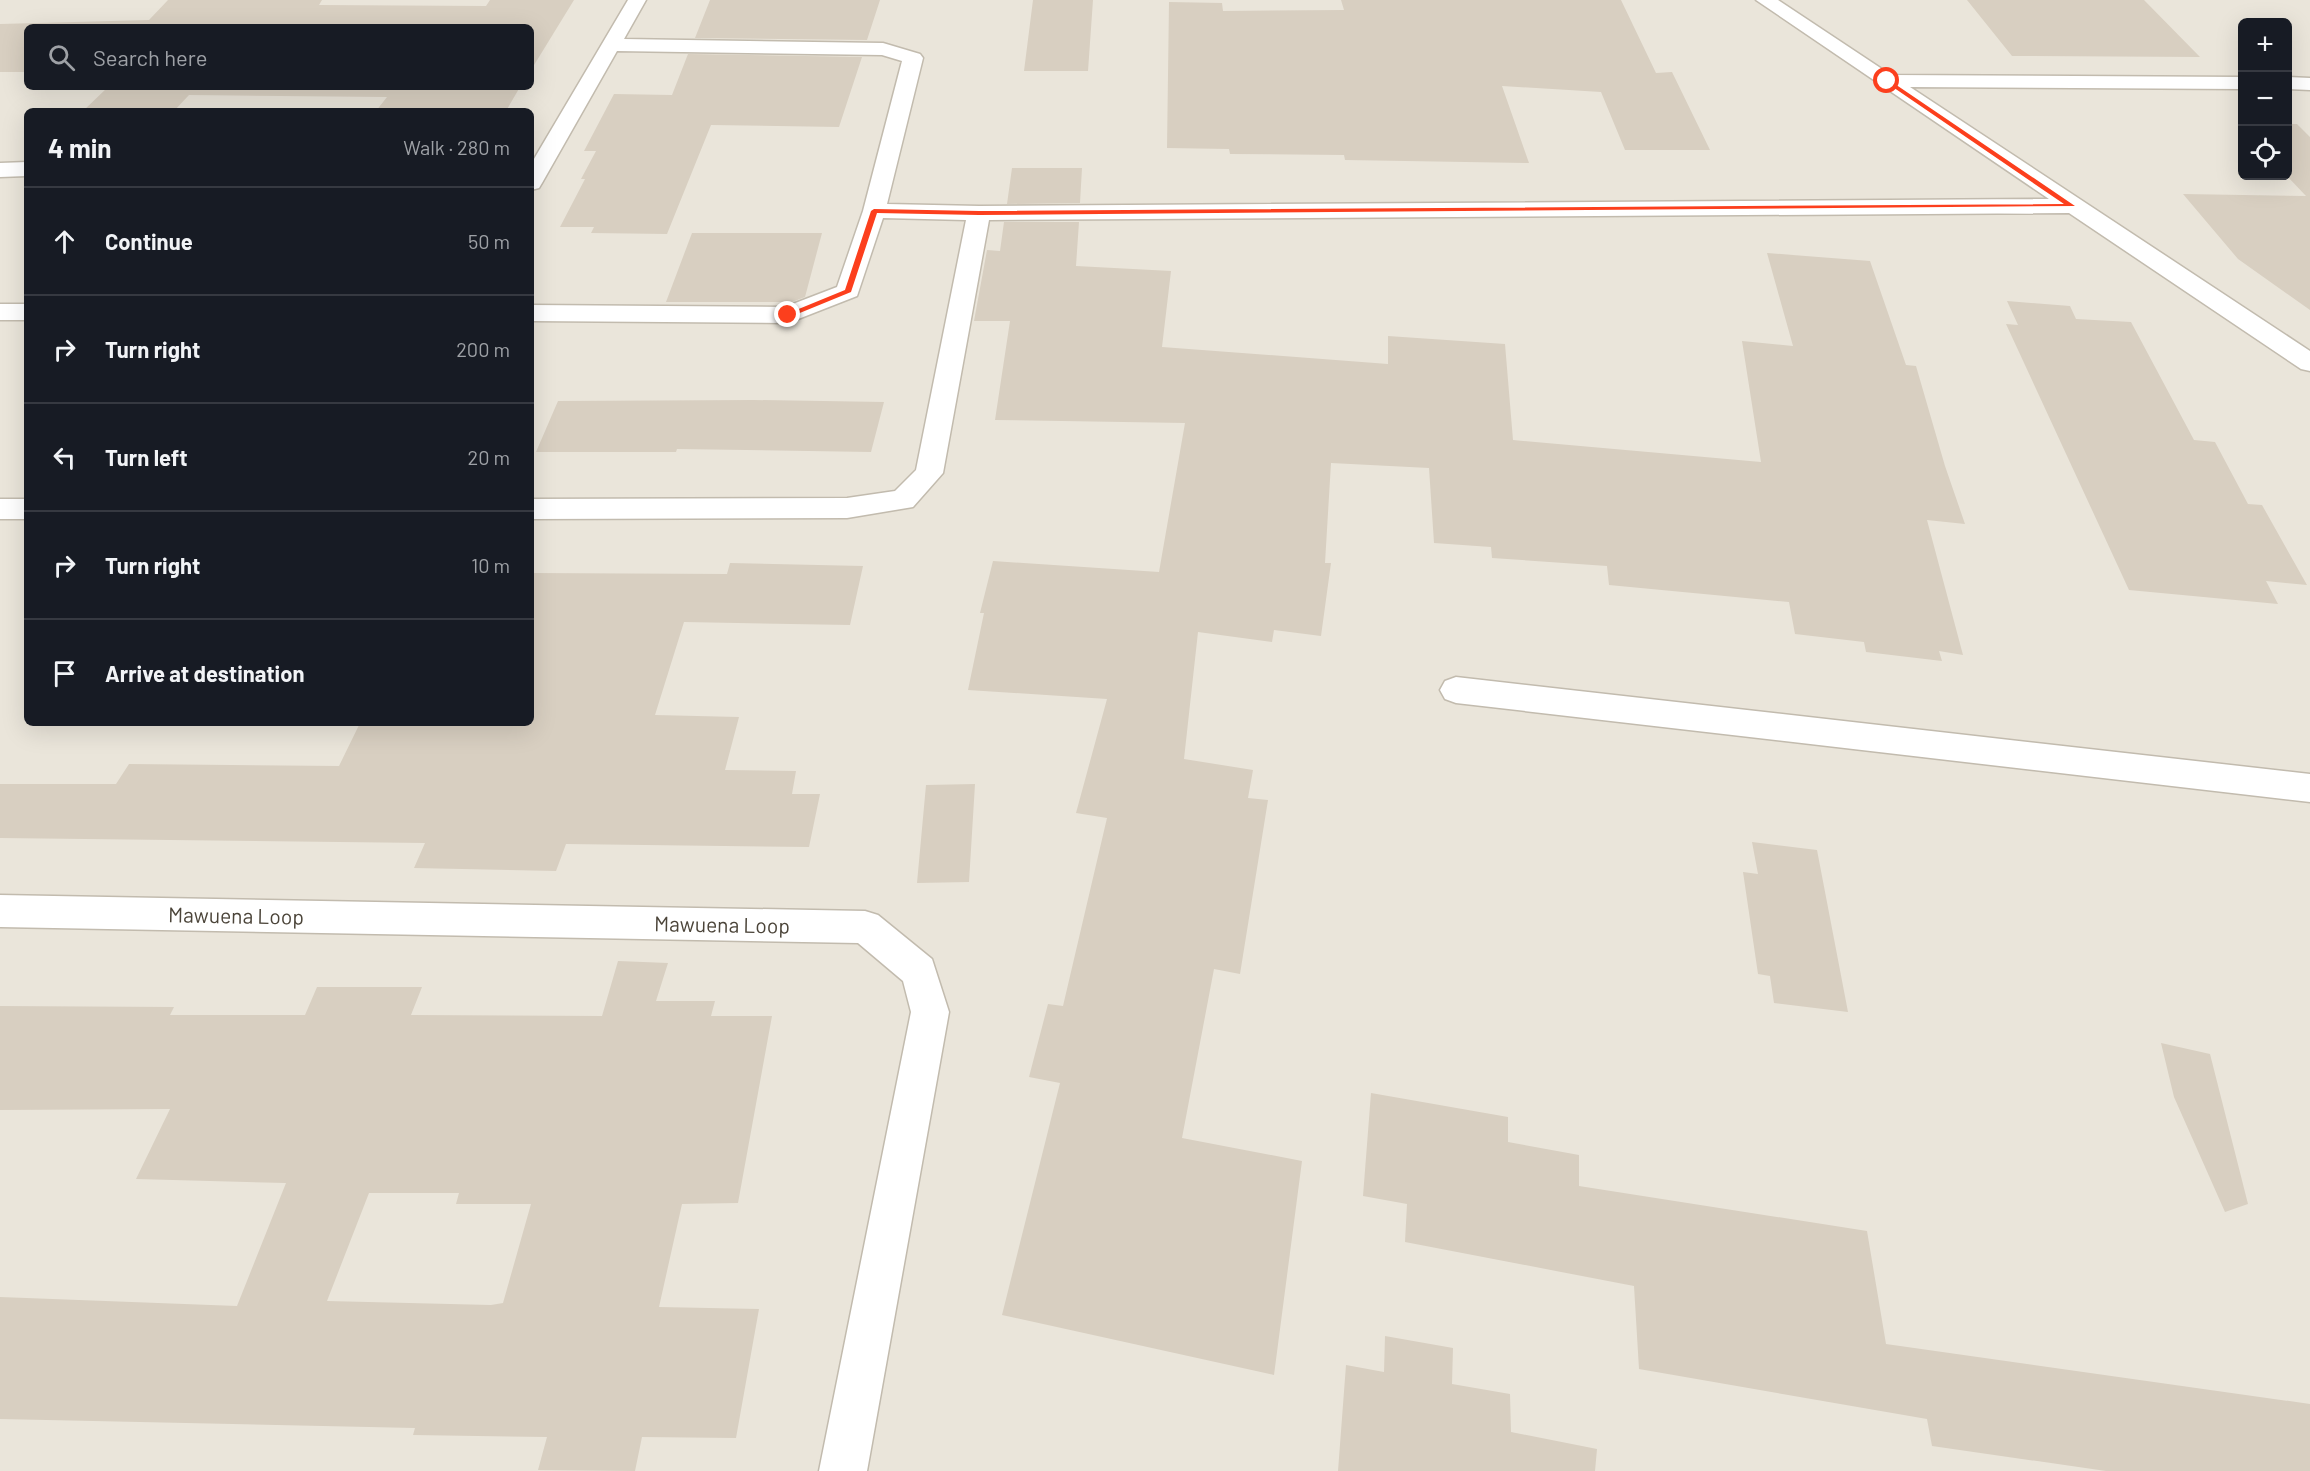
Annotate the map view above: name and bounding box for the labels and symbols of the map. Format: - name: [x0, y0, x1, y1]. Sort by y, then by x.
- route start: [1873, 67, 1899, 93]
- route end: [774, 301, 800, 327]
- street label: Mawuena Loop: [168, 901, 304, 929]
- street label: Mawuena Loop: [654, 910, 790, 938]

